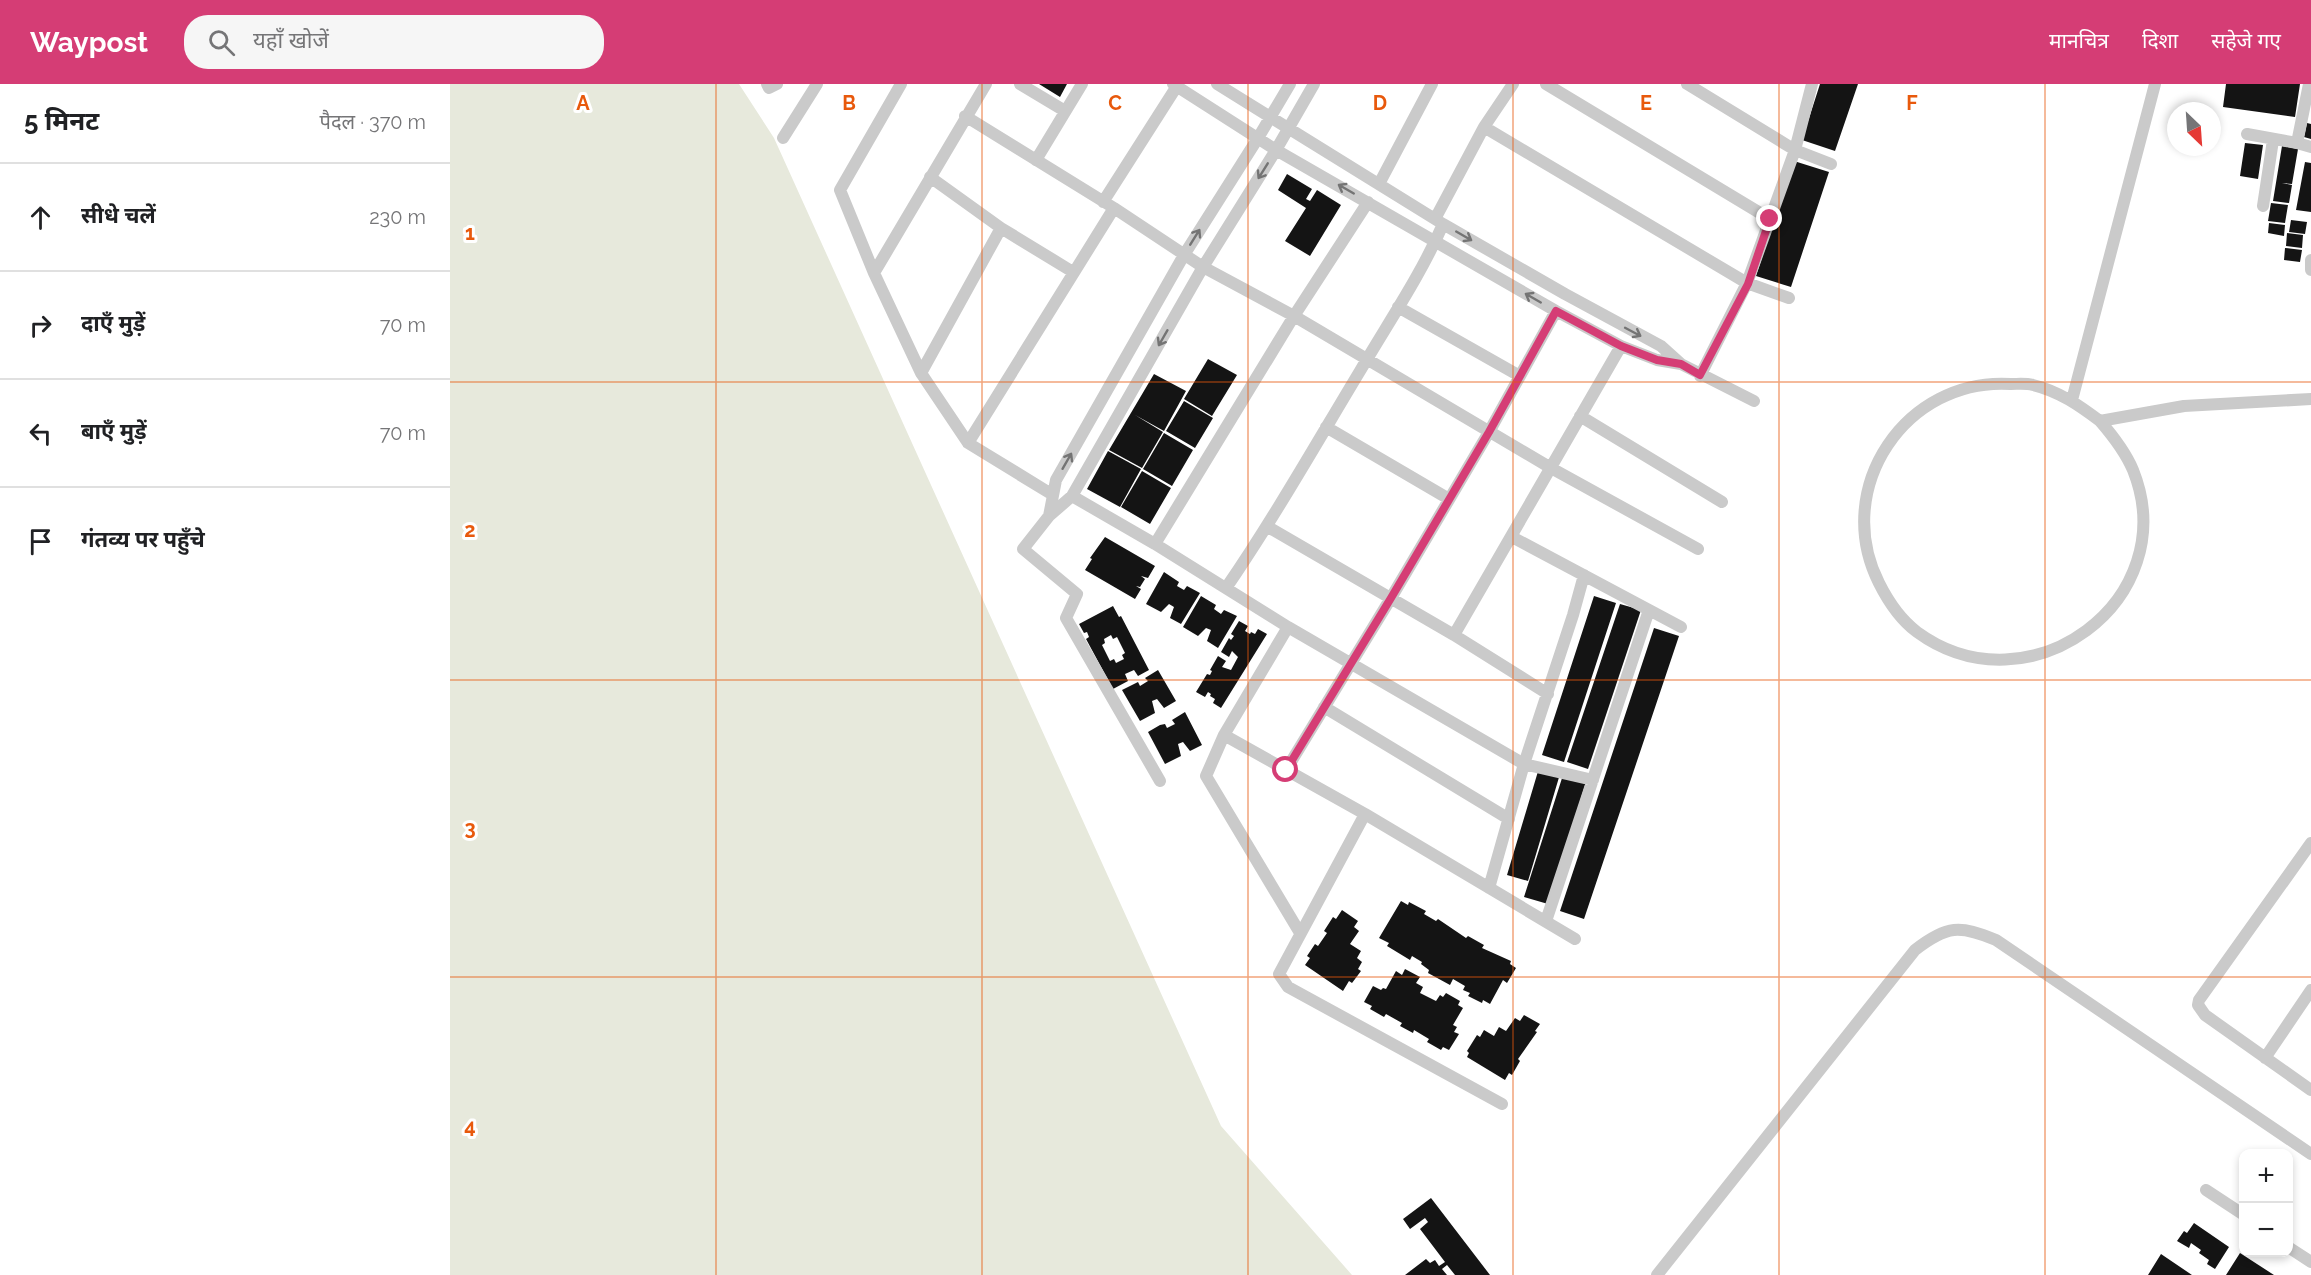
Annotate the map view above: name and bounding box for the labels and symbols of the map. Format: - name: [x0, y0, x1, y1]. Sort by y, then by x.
- text: A: [576, 91, 590, 115]
- text: B: [842, 91, 856, 115]
- text: C: [1108, 91, 1122, 115]
- text: D: [1373, 91, 1387, 115]
- text: E: [1640, 91, 1652, 115]
- text: F: [1906, 91, 1918, 115]
- north arrow: [2167, 102, 2221, 156]
- one-way arrow: [1257, 162, 1269, 179]
- one-way arrow: [1338, 183, 1355, 195]
- route end: [1756, 205, 1782, 231]
- text: 1: [465, 221, 475, 245]
- one-way arrow: [1190, 229, 1202, 246]
- one-way arrow: [1455, 230, 1472, 242]
- one-way arrow: [1525, 292, 1542, 304]
- one-way arrow: [1624, 326, 1642, 338]
- one-way arrow: [1156, 329, 1168, 346]
- one-way arrow: [1061, 453, 1073, 470]
- text: 2: [464, 518, 476, 542]
- route start: [1272, 756, 1298, 782]
- text: 3: [464, 816, 476, 840]
- text: 4: [464, 1114, 476, 1138]

